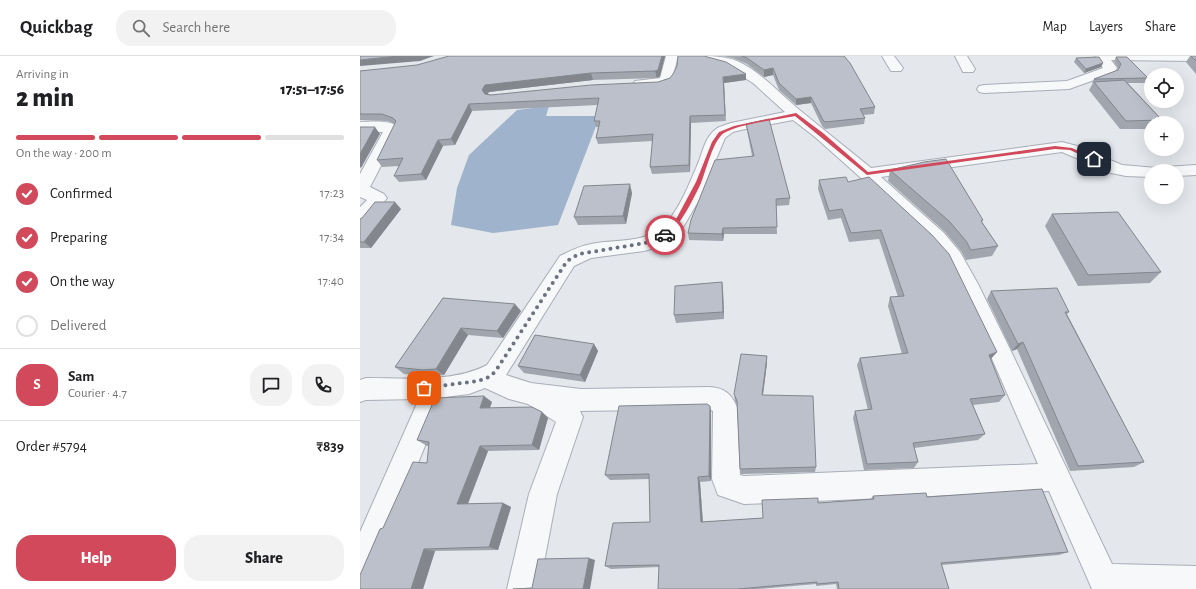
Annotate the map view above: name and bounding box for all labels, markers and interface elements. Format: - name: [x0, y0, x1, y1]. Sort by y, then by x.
- search box: [116, 10, 396, 46]
- icon: search: [130, 17, 152, 39]
- text: Quickbag: [20, 18, 92, 37]
- text: Search here: [162, 20, 230, 35]
- text: Map: [1042, 20, 1067, 34]
- text: Layers: [1089, 20, 1123, 34]
- text: Share: [1145, 20, 1176, 34]
- text: Arriving in: [16, 68, 69, 81]
- map controls: [1144, 68, 1184, 204]
- button: locate: [1144, 68, 1184, 108]
- text: 17:51–17:56: [280, 82, 344, 97]
- text: 2 min: [16, 85, 74, 111]
- button: +: [1144, 116, 1184, 156]
- pin: [1077, 142, 1111, 176]
- text: On the way · 200 m: [16, 147, 112, 160]
- icon: home: [1083, 148, 1105, 170]
- button: −: [1144, 164, 1184, 204]
- icon: check: [16, 183, 38, 205]
- text: Confirmed: [50, 186, 112, 201]
- text: 17:23: [320, 187, 344, 200]
- courier: [645, 215, 685, 255]
- icon: car: [654, 224, 676, 246]
- icon: check: [16, 227, 38, 249]
- text: Preparing: [50, 230, 107, 245]
- text: 17:34: [320, 231, 344, 244]
- icon: check: [16, 271, 38, 293]
- text: On the way: [50, 274, 115, 289]
- text: 17:40: [318, 275, 344, 288]
- text: Delivered: [50, 318, 107, 333]
- button: chat: [250, 364, 292, 406]
- button: phone: [302, 364, 344, 406]
- text: Sam: [68, 369, 94, 384]
- pin: [407, 371, 441, 405]
- text: S: [33, 377, 41, 392]
- icon: bag: [413, 377, 435, 399]
- text: Courier · 4.7: [68, 387, 127, 400]
- text: Order #5794: [16, 439, 87, 454]
- text: ₹839: [317, 439, 344, 454]
- button: Help: [16, 535, 176, 581]
- button: Share: [184, 535, 344, 581]

